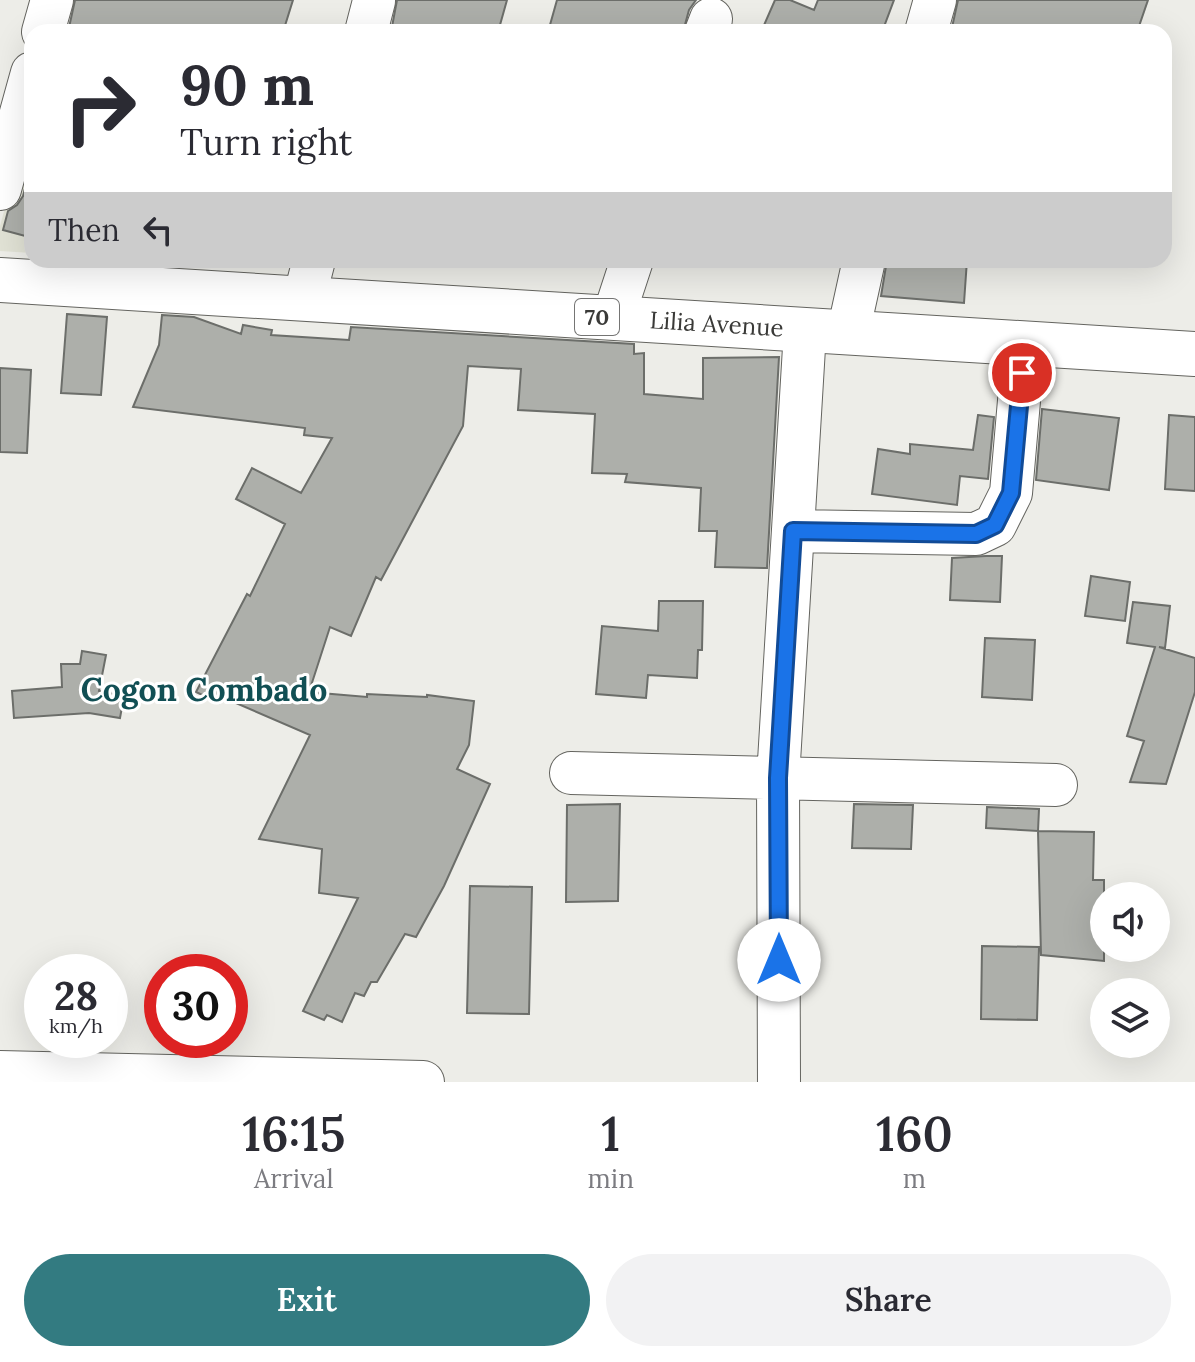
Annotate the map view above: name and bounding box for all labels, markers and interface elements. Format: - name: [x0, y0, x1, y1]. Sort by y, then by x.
- text: 90 m: [180, 49, 314, 120]
- icon: right: [48, 56, 152, 160]
- text: Turn right: [180, 119, 353, 165]
- icon: left: [136, 208, 180, 252]
- text: Then: [48, 211, 120, 249]
- road number: 70: [575, 299, 619, 335]
- street label: Lilia Avenue: [649, 304, 785, 343]
- pin: [988, 339, 1056, 407]
- icon: arrive: [1000, 351, 1044, 395]
- district label: Cogon Combado: [81, 669, 327, 710]
- map controls: [1090, 882, 1170, 1058]
- button: sound: [1090, 882, 1170, 962]
- position arrow: [737, 918, 821, 1002]
- speed limit sign: 30: [144, 954, 248, 1058]
- text: 28: [54, 970, 98, 1021]
- button: layers: [1090, 978, 1170, 1058]
- text: km/h: [49, 1013, 103, 1038]
- text: 16:15: [242, 1103, 345, 1164]
- text: 1: [601, 1103, 620, 1164]
- text: 160: [876, 1103, 953, 1164]
- text: Arrival: [254, 1162, 334, 1195]
- text: min: [588, 1162, 634, 1195]
- text: m: [903, 1162, 926, 1195]
- button: Exit: [24, 1254, 590, 1346]
- button: Share: [606, 1254, 1171, 1346]

